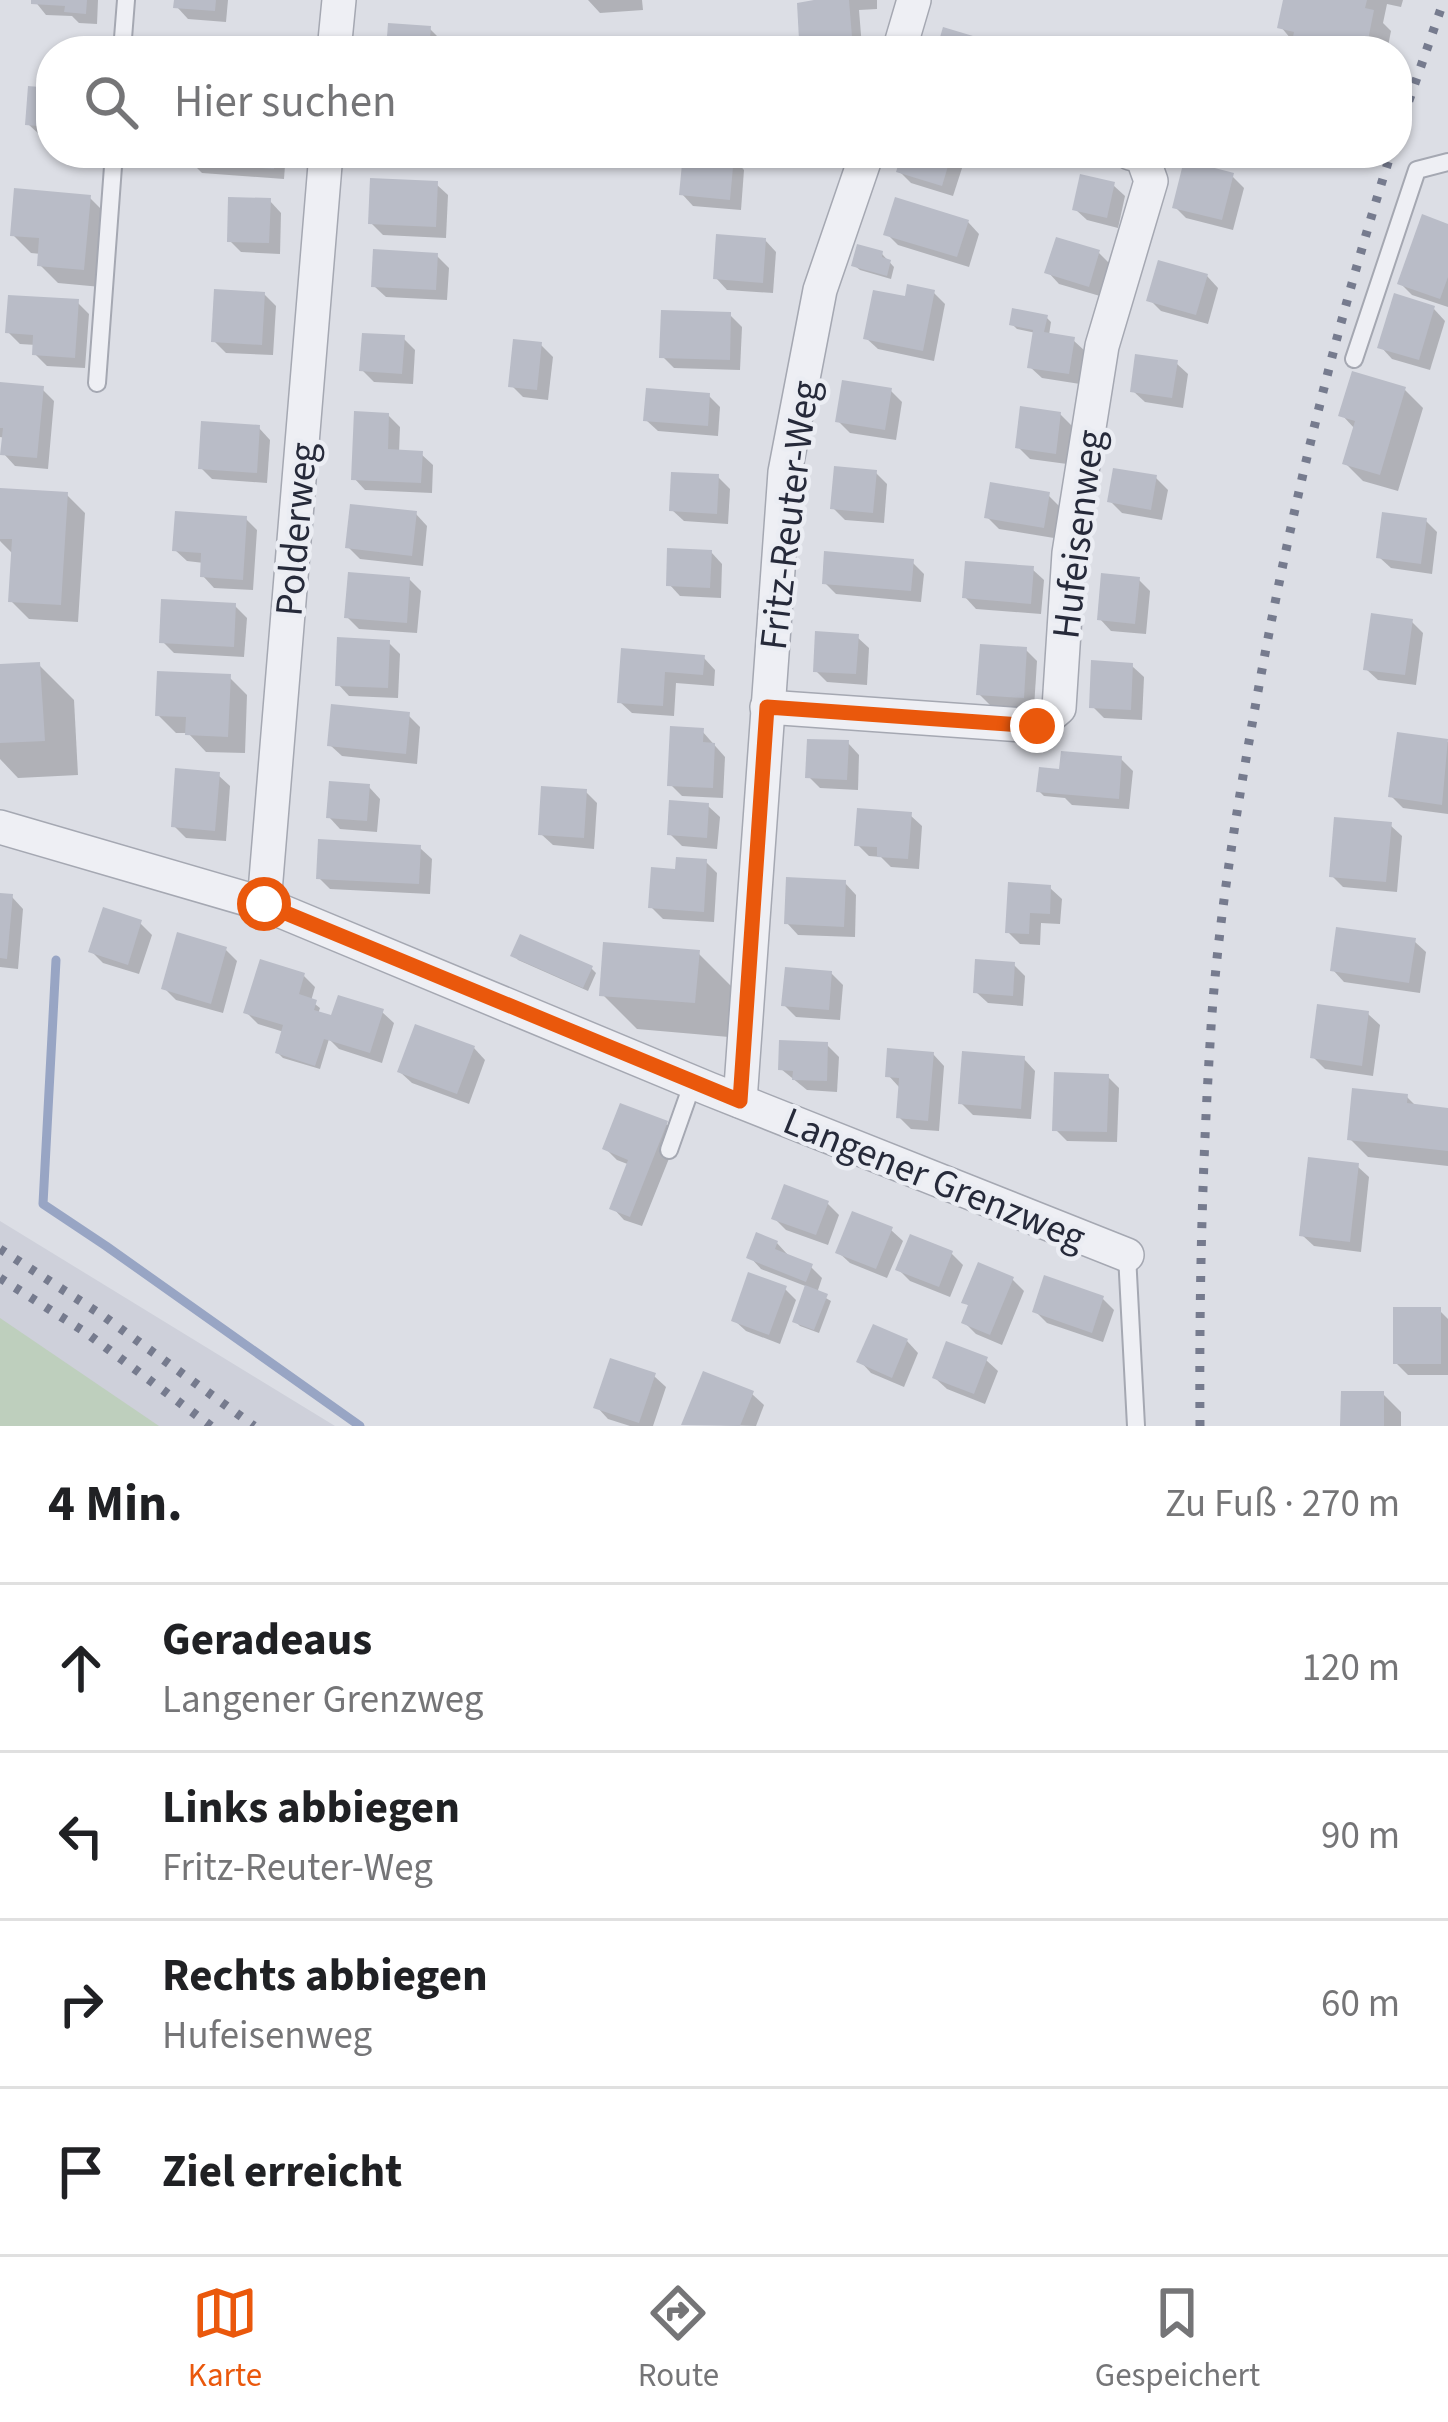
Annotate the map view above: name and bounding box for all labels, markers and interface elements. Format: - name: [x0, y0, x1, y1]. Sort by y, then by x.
- search box: [36, 36, 1412, 168]
- icon: search: [78, 69, 144, 135]
- text: Hier suchen: [174, 70, 397, 134]
- street label: Fritz-Reuter-Weg: [746, 377, 834, 653]
- street label: Hufeisenweg: [1038, 426, 1120, 642]
- street label: Polderweg: [262, 440, 332, 618]
- route end: [1010, 699, 1064, 753]
- route start: [237, 877, 291, 931]
- street label: Langener Grenzweg: [775, 1094, 1094, 1266]
- text: 4 Min.: [48, 1468, 183, 1540]
- text: Zu Fuß · 270 m: [1165, 1476, 1400, 1532]
- text: Geradeaus: [162, 1608, 372, 1672]
- icon: ahead: [48, 1635, 114, 1701]
- text: 120 m: [1302, 1640, 1400, 1696]
- text: Langener Grenzweg: [162, 1672, 483, 1728]
- text: Links abbiegen: [162, 1776, 460, 1840]
- icon: left: [48, 1803, 114, 1869]
- text: 90 m: [1321, 1808, 1400, 1864]
- text: Fritz-Reuter-Weg: [162, 1840, 433, 1896]
- text: Rechts abbiegen: [162, 1944, 488, 2008]
- icon: right: [48, 1971, 114, 2037]
- text: 60 m: [1321, 1976, 1400, 2032]
- text: Hufeisenweg: [162, 2008, 372, 2064]
- icon: arrive: [48, 2139, 114, 2205]
- text: Ziel erreicht: [162, 2140, 402, 2204]
- tab: Karte: [188, 2280, 262, 2399]
- tab: Route: [638, 2280, 719, 2399]
- tab: Gespeichert: [1095, 2280, 1260, 2399]

